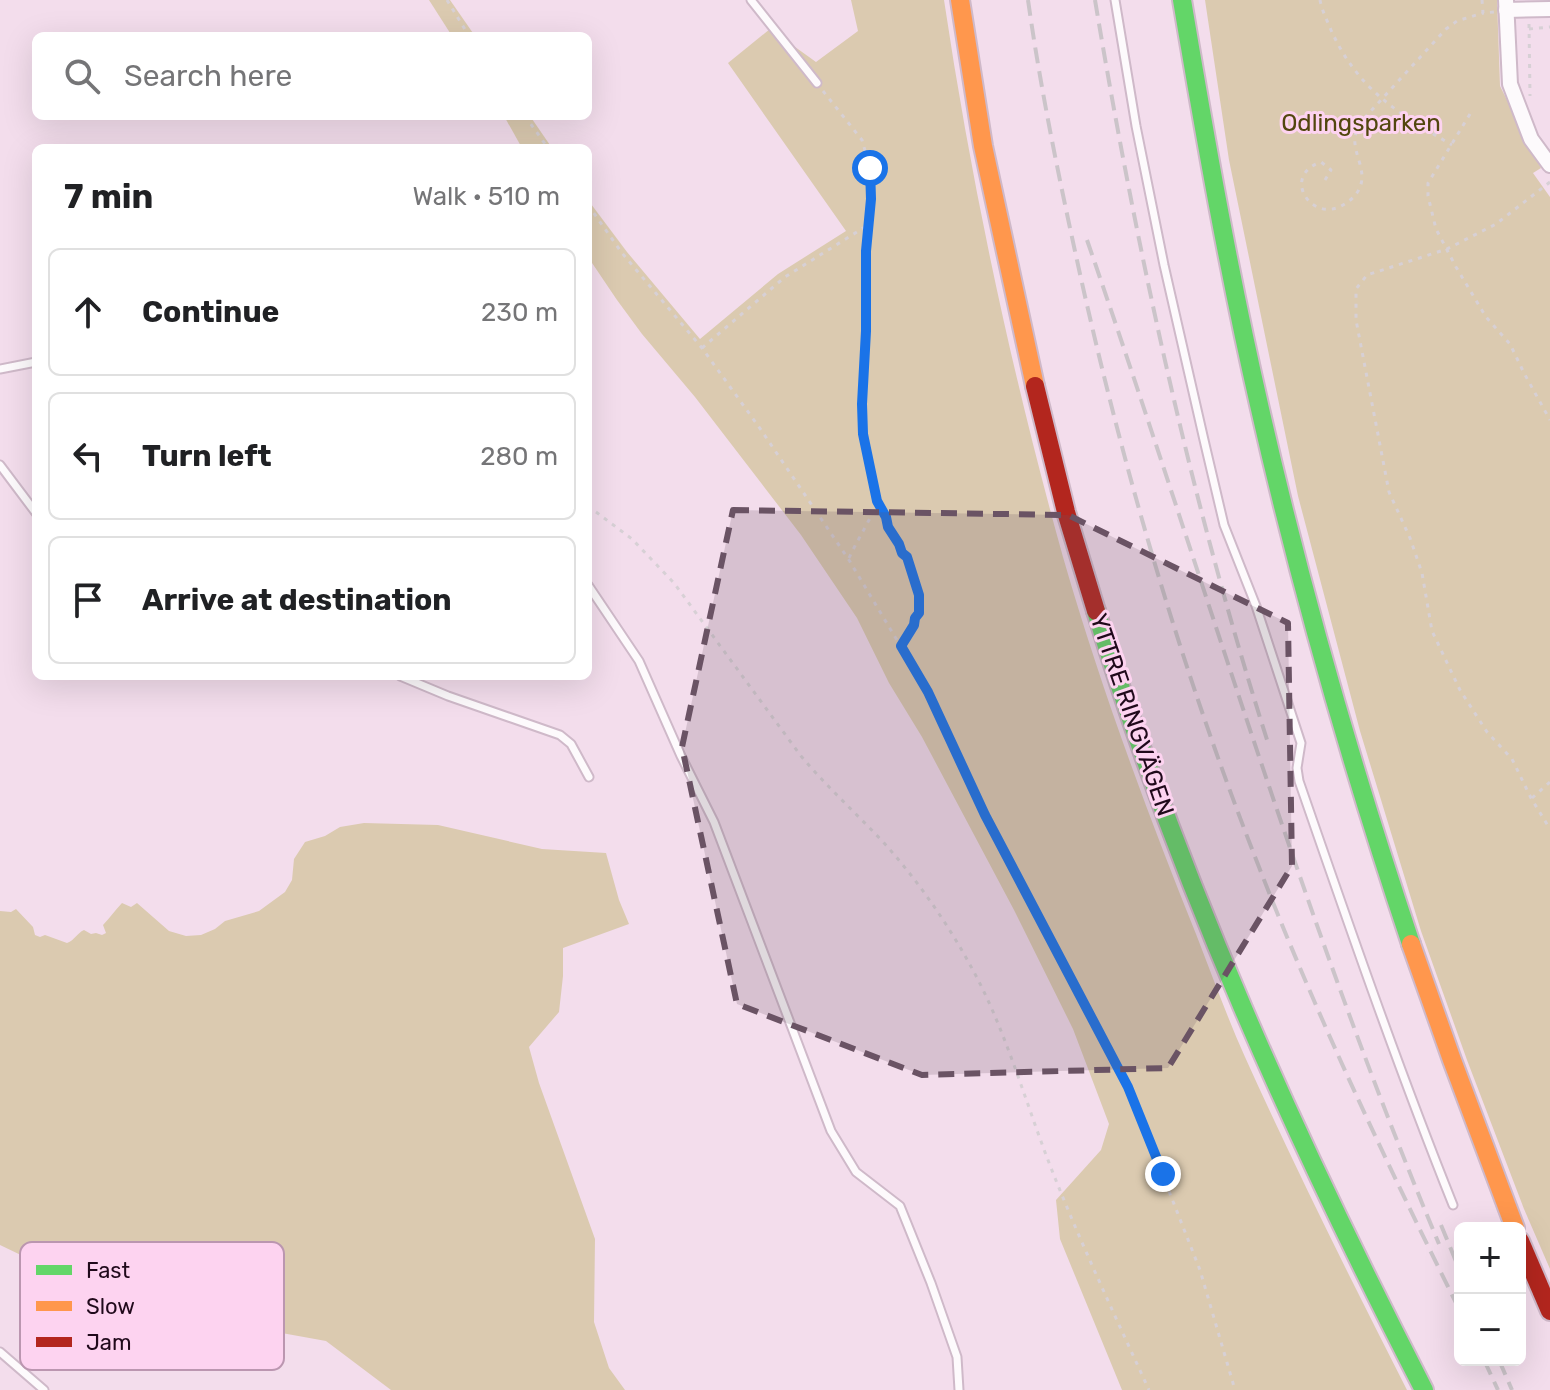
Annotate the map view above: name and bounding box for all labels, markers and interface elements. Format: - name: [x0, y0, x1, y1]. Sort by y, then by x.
- search box: [32, 32, 592, 120]
- icon: search: [60, 54, 104, 98]
- text: Search here: [124, 58, 292, 94]
- park label: Odlingsparken: [1281, 109, 1441, 137]
- route start: [852, 150, 888, 186]
- text: 7 min: [64, 176, 153, 217]
- text: Walk · 510 m: [412, 181, 560, 212]
- icon: ahead: [66, 290, 110, 334]
- text: Continue: [142, 294, 279, 330]
- text: 230 m: [481, 297, 558, 328]
- icon: left: [66, 434, 110, 478]
- text: Turn left: [142, 438, 272, 474]
- text: 280 m: [480, 441, 558, 472]
- icon: arrive: [66, 578, 110, 622]
- text: Arrive at destination: [142, 582, 452, 618]
- street label: YTTRE RINGVÄGEN: [1084, 610, 1180, 820]
- route end: [1145, 1156, 1181, 1192]
- map controls: [1454, 1222, 1526, 1366]
- button: +: [1454, 1222, 1526, 1294]
- legend: [20, 1242, 284, 1370]
- text: Fast: [86, 1257, 131, 1284]
- text: Slow: [86, 1293, 135, 1320]
- button: −: [1454, 1294, 1526, 1366]
- text: Jam: [86, 1329, 132, 1356]

